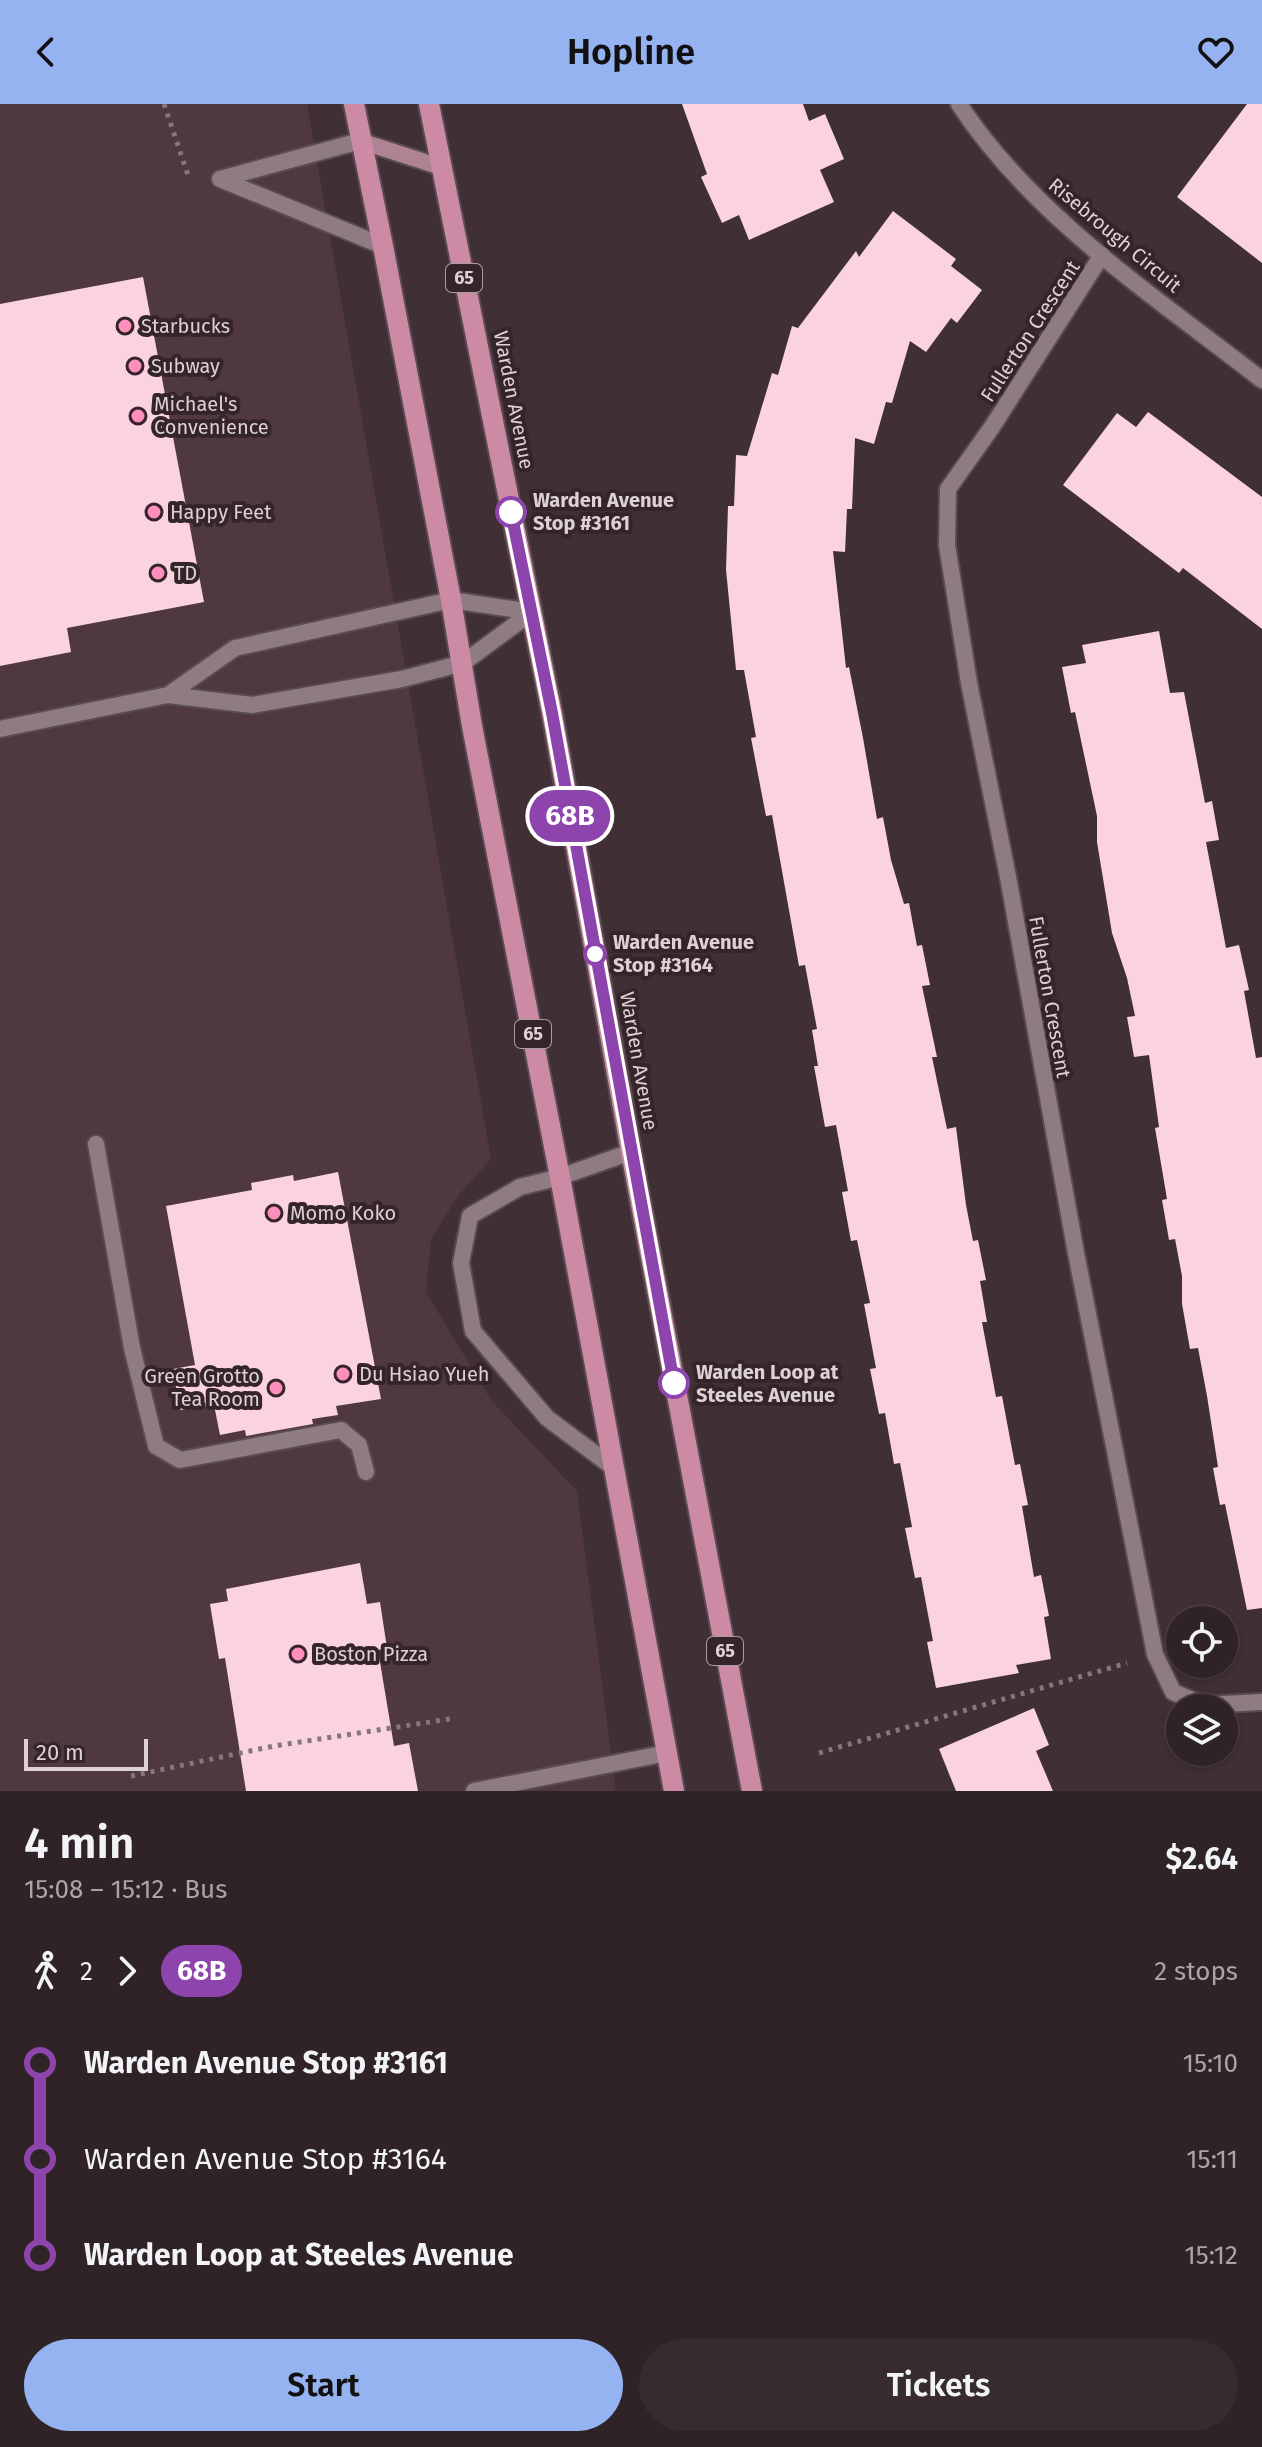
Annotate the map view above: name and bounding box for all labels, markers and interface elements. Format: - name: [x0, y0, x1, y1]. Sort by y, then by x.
- icon: back: [24, 30, 68, 74]
- text: Hopline: [567, 30, 695, 74]
- icon: heart: [1194, 30, 1238, 74]
- street label: Risebrough Circuit: [1044, 173, 1187, 298]
- street label: Fullerton Crescent: [975, 255, 1085, 406]
- road number: 65: [446, 264, 482, 292]
- place label: Starbucks: [141, 314, 230, 338]
- marker: Starbucks: [116, 317, 134, 335]
- street label: Warden Avenue: [489, 329, 539, 471]
- place label: Subway: [151, 354, 220, 378]
- marker: Subway: [126, 357, 144, 375]
- place label: Michael's Convenience: [154, 392, 269, 439]
- marker: Michael's Convenience: [129, 407, 147, 425]
- place label: Warden Avenue Stop #3161: [533, 488, 674, 535]
- marker: Warden Avenue Stop #3161: [496, 497, 526, 527]
- place label: Happy Feet: [170, 500, 272, 524]
- marker: Happy Feet: [145, 503, 163, 521]
- place label: TD: [174, 561, 197, 585]
- marker: TD: [149, 564, 167, 582]
- line badge: 68B: [524, 790, 616, 842]
- text: 68B: [545, 799, 595, 832]
- street label: Fullerton Crescent: [1024, 914, 1076, 1081]
- place label: Warden Avenue Stop #3164: [613, 930, 754, 977]
- marker: Warden Avenue Stop #3164: [584, 943, 606, 965]
- street label: Warden Avenue: [615, 990, 663, 1132]
- road number: 65: [515, 1020, 551, 1048]
- place label: Momo Koko: [290, 1201, 396, 1225]
- marker: Momo Koko: [265, 1204, 283, 1222]
- place label: Warden Loop at Steeles Avenue: [696, 1360, 839, 1407]
- place label: Du Hsiao Yueh: [359, 1362, 490, 1386]
- place label: Green Grotto Tea Room: [144, 1364, 260, 1411]
- marker: Du Hsiao Yueh: [334, 1365, 352, 1383]
- marker: Warden Loop at Steeles Avenue: [659, 1368, 689, 1398]
- marker: Green Grotto Tea Room: [267, 1379, 285, 1397]
- map controls: [1166, 1606, 1238, 1766]
- button: locate: [1166, 1606, 1238, 1678]
- road number: 65: [707, 1637, 743, 1665]
- place label: Boston Pizza: [314, 1642, 428, 1666]
- marker: Boston Pizza: [289, 1645, 307, 1663]
- button: layers: [1166, 1694, 1238, 1766]
- scale bar: [24, 1735, 148, 1771]
- text: 20 m: [36, 1739, 84, 1766]
- text: 4 min: [24, 1817, 134, 1870]
- text: $2.64: [1166, 1841, 1238, 1877]
- text: 15:08 – 15:12 · Bus: [24, 1874, 227, 1905]
- icon: walk: [24, 1949, 68, 1993]
- icon: forward: [105, 1949, 149, 1993]
- text: 68B: [177, 1954, 226, 1987]
- text: 2: [80, 1956, 93, 1987]
- text: 2 stops: [1154, 1956, 1238, 1987]
- text: Warden Avenue Stop #3161: [84, 2045, 448, 2081]
- text: 15:10: [1183, 2048, 1238, 2079]
- text: Warden Avenue Stop #3164: [84, 2141, 447, 2177]
- text: 15:11: [1186, 2144, 1238, 2175]
- text: Warden Loop at Steeles Avenue: [84, 2237, 514, 2273]
- text: 15:12: [1184, 2240, 1238, 2271]
- button: Start: [24, 2339, 623, 2431]
- button: Tickets: [639, 2339, 1238, 2431]

